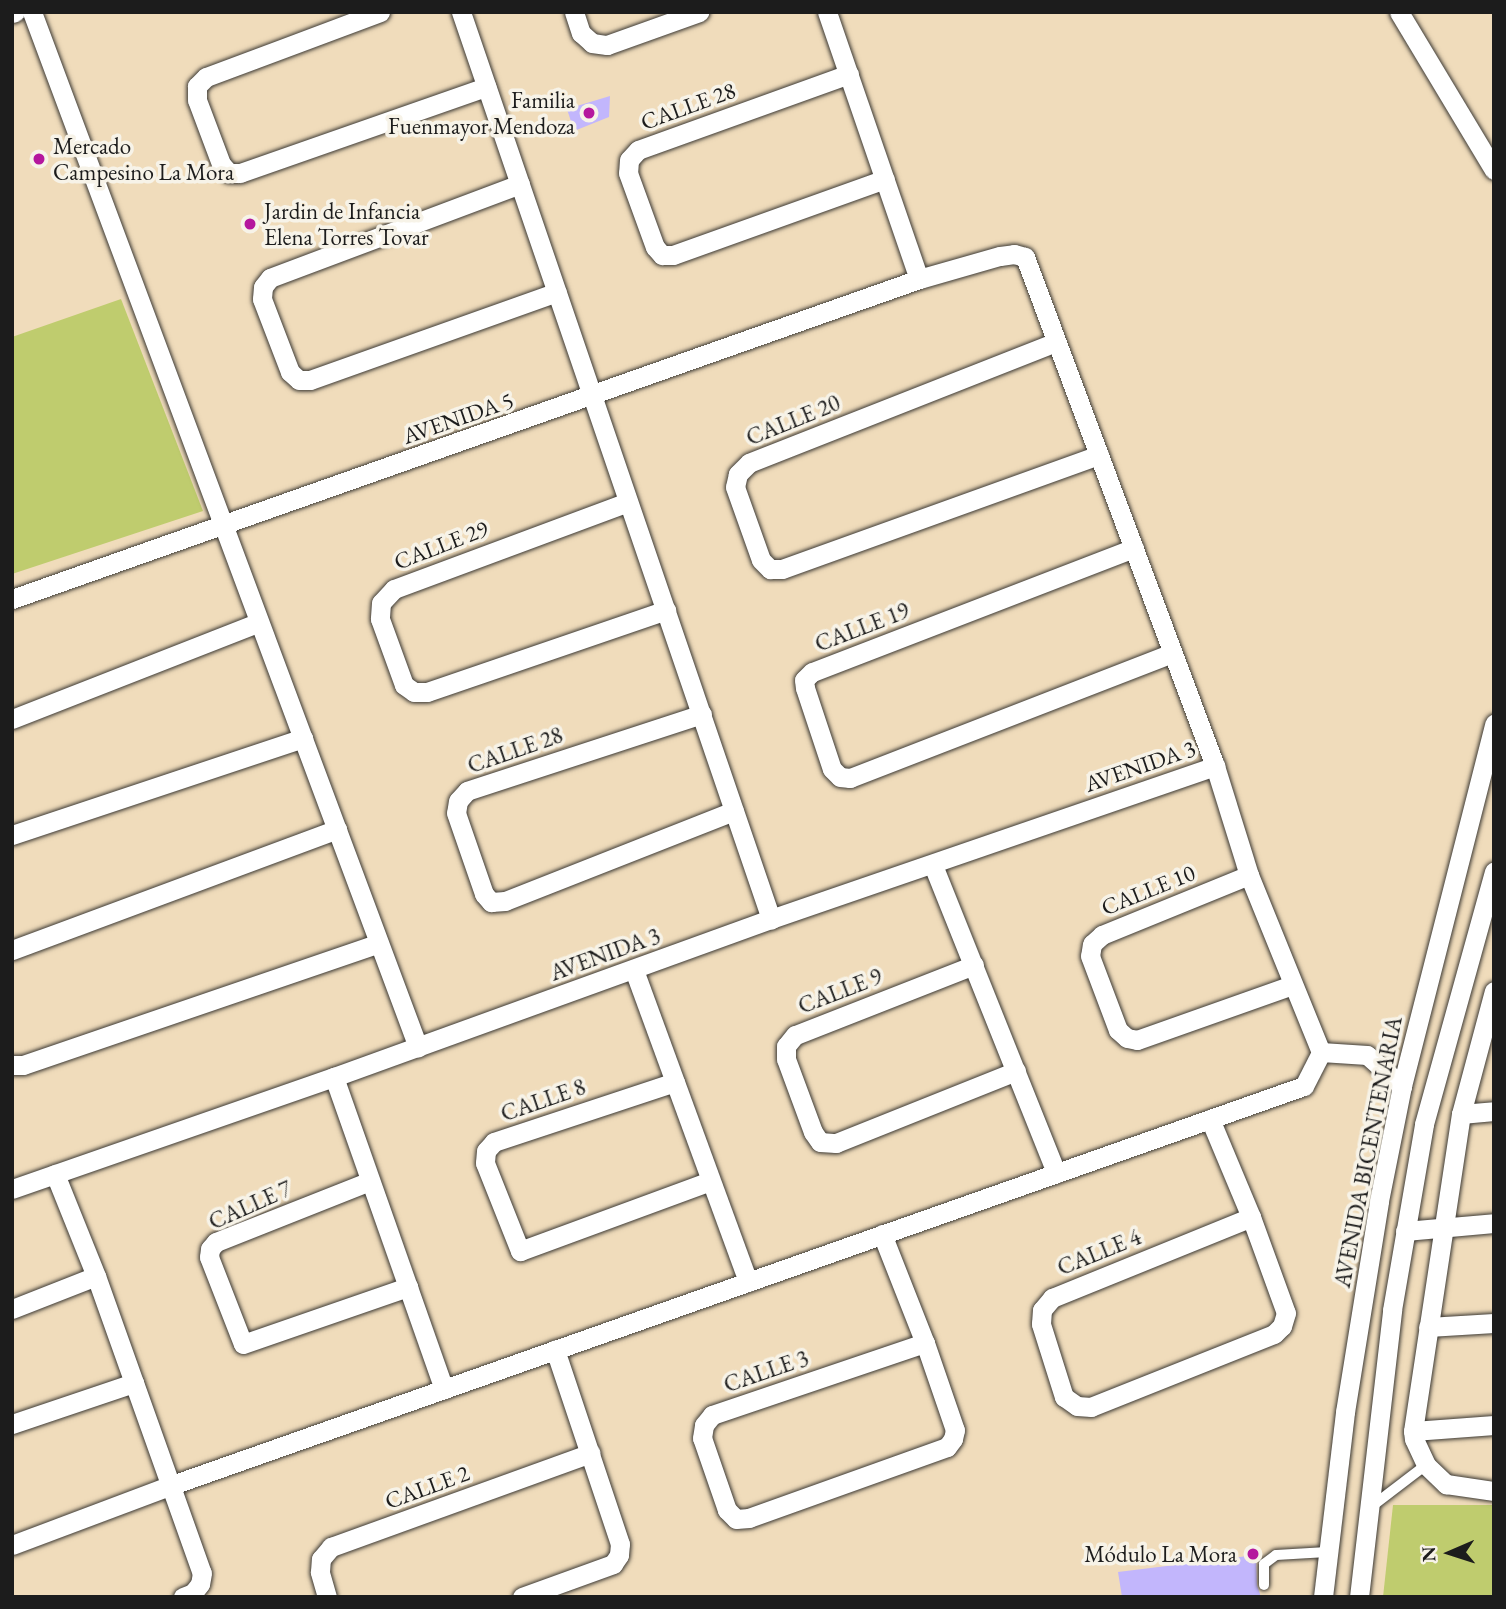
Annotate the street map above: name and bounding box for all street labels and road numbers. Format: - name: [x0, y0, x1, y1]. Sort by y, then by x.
- street label: CALLE 28: [637, 76, 739, 136]
- street label: AVENIDA 5: [399, 386, 517, 450]
- street label: CALLE 20: [742, 389, 844, 451]
- street label: CALLE 29: [390, 514, 492, 576]
- street label: CALLE 19: [811, 596, 913, 658]
- street label: CALLE 28: [464, 721, 566, 779]
- street label: AVENIDA 3: [1081, 734, 1199, 798]
- street label: CALLE 10: [1097, 859, 1199, 921]
- street label: AVENIDA 3: [546, 921, 664, 987]
- street label: CALLE 9: [794, 962, 886, 1020]
- street label: AVENIDA BICENTENARIA: [1328, 1014, 1408, 1290]
- street label: CALLE 8: [497, 1073, 589, 1127]
- street label: CALLE 7: [204, 1175, 296, 1235]
- street label: CALLE 4: [1053, 1223, 1145, 1281]
- street label: CALLE 3: [720, 1344, 812, 1398]
- street label: CALLE 2: [381, 1459, 473, 1515]

